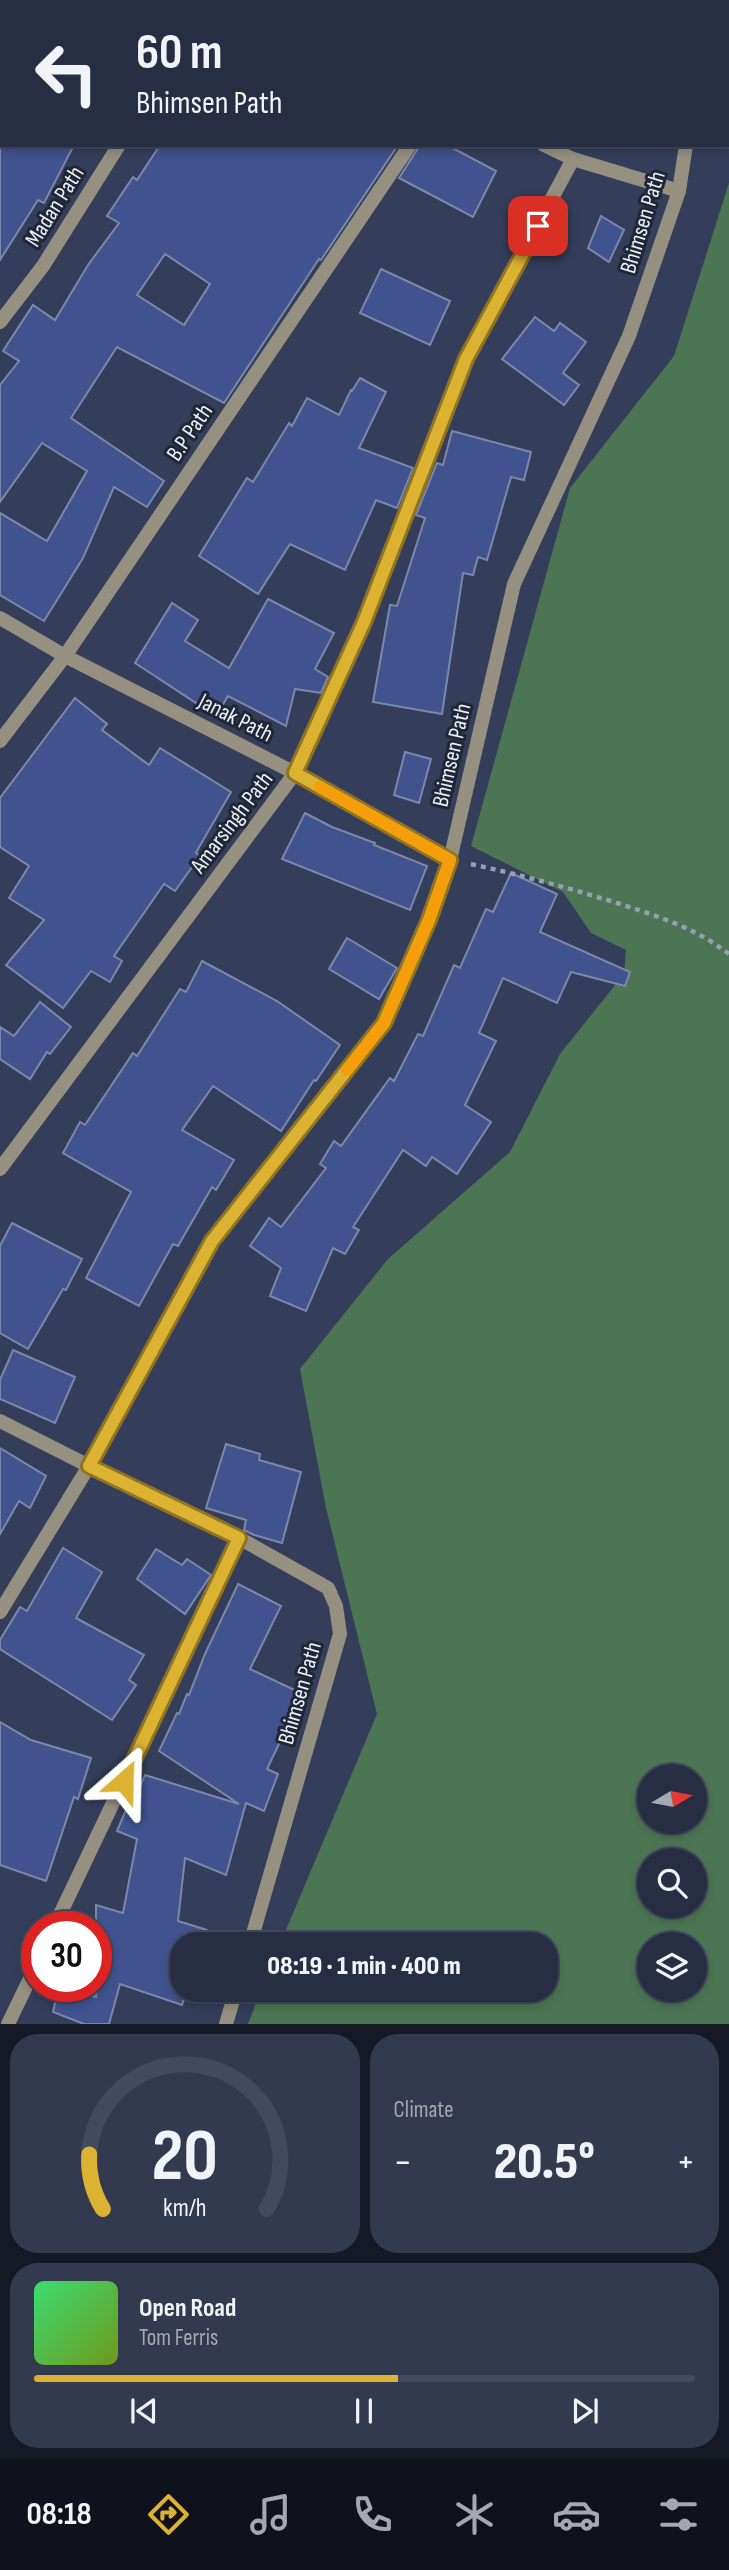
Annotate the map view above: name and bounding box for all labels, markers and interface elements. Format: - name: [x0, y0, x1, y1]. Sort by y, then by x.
- text: 60 m: [136, 24, 223, 83]
- icon: left: [21, 28, 112, 119]
- text: Bhimsen Path: [136, 84, 282, 123]
- street label: Madan Path: [19, 161, 90, 252]
- street label: Bhimsen Path: [614, 168, 672, 277]
- pin: [508, 196, 568, 256]
- icon: arrive: [519, 207, 557, 245]
- street label: B.P Path: [161, 399, 219, 466]
- street label: Janak Path: [193, 687, 277, 748]
- street label: Bhimsen Path: [426, 701, 477, 810]
- street label: Amarsingh Path: [184, 766, 279, 880]
- street label: Bhimsen Path: [272, 1639, 328, 1748]
- position arrow: [87, 1744, 161, 1818]
- north arrow: [637, 1764, 707, 1834]
- map controls: [637, 1764, 707, 2002]
- button: search: [637, 1848, 707, 1918]
- speed limit sign: 30: [21, 1911, 112, 2002]
- button: layers: [637, 1932, 707, 2002]
- text: 08:19 · 1 min · 400 m: [267, 1951, 461, 1982]
- text: Climate: [394, 2096, 453, 2124]
- text: 20: [151, 2114, 218, 2202]
- text: 20.5°: [494, 2131, 595, 2194]
- text: −: [394, 2140, 412, 2185]
- text: +: [676, 2140, 695, 2185]
- text: km/h: [163, 2193, 206, 2224]
- text: Open Road: [139, 2293, 236, 2324]
- text: Tom Ferris: [139, 2324, 218, 2352]
- icon: previous: [125, 2392, 163, 2430]
- icon: pause: [345, 2392, 383, 2430]
- icon: next: [566, 2392, 604, 2430]
- icon: directions: [144, 2490, 193, 2539]
- icon: music: [246, 2490, 295, 2539]
- icon: phone: [348, 2490, 397, 2539]
- icon: climate: [450, 2490, 499, 2539]
- icon: car: [552, 2490, 601, 2539]
- icon: filters: [654, 2490, 703, 2539]
- text: 08:18: [26, 2495, 92, 2534]

